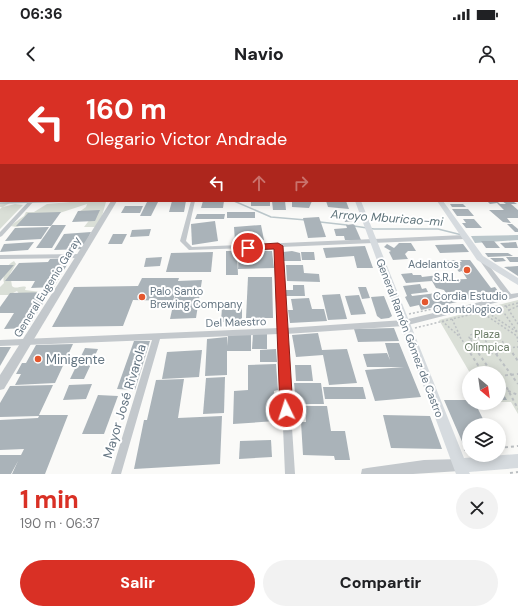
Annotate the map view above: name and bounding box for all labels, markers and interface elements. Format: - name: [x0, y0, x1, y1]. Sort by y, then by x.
- text: 06:36: [20, 4, 62, 24]
- text: Navio: [234, 42, 284, 66]
- icon: back: [20, 43, 42, 65]
- icon: person: [476, 43, 498, 65]
- text: 160 m: [86, 91, 167, 128]
- icon: left: [20, 96, 72, 148]
- text: Olegario Victor Andrade: [86, 127, 287, 151]
- icon: left: [206, 172, 228, 194]
- icon: ahead: [248, 172, 270, 194]
- icon: right: [290, 172, 312, 194]
- water label: Arroyo Mburicao-mi: [329, 206, 445, 230]
- pin: [231, 231, 265, 265]
- street label: General Eugenio Garay: [10, 234, 84, 340]
- icon: arrive: [237, 237, 259, 259]
- street label: General Ramón Gómez de Castro: [373, 256, 447, 420]
- place label: Adelantos S.R.L.: [408, 257, 459, 284]
- marker: Adelantos S.R.L.: [462, 265, 472, 275]
- place label: Palo Santo Brewing Company: [150, 284, 242, 311]
- place label: Cordia Estudio Odontologico: [433, 289, 508, 316]
- marker: Palo Santo Brewing Company: [137, 292, 147, 302]
- marker: Cordia Estudio Odontologico: [420, 297, 430, 307]
- street label: Del Maestro: [205, 314, 267, 330]
- park label: Plaza Olímpica: [464, 327, 510, 354]
- street label: Mayor José Rivarola: [99, 342, 150, 460]
- place label: Minigente: [46, 351, 105, 368]
- marker: Minigente: [33, 354, 43, 364]
- north arrow: [462, 366, 506, 410]
- map controls: [462, 366, 506, 462]
- position arrow: [265, 389, 307, 431]
- button: layers: [462, 418, 506, 462]
- text: 1 min: [20, 484, 79, 515]
- button: close: [456, 487, 498, 529]
- text: 190 m · 06:37: [20, 515, 100, 532]
- button: Salir: [20, 560, 255, 606]
- button: Compartir: [263, 560, 498, 606]

